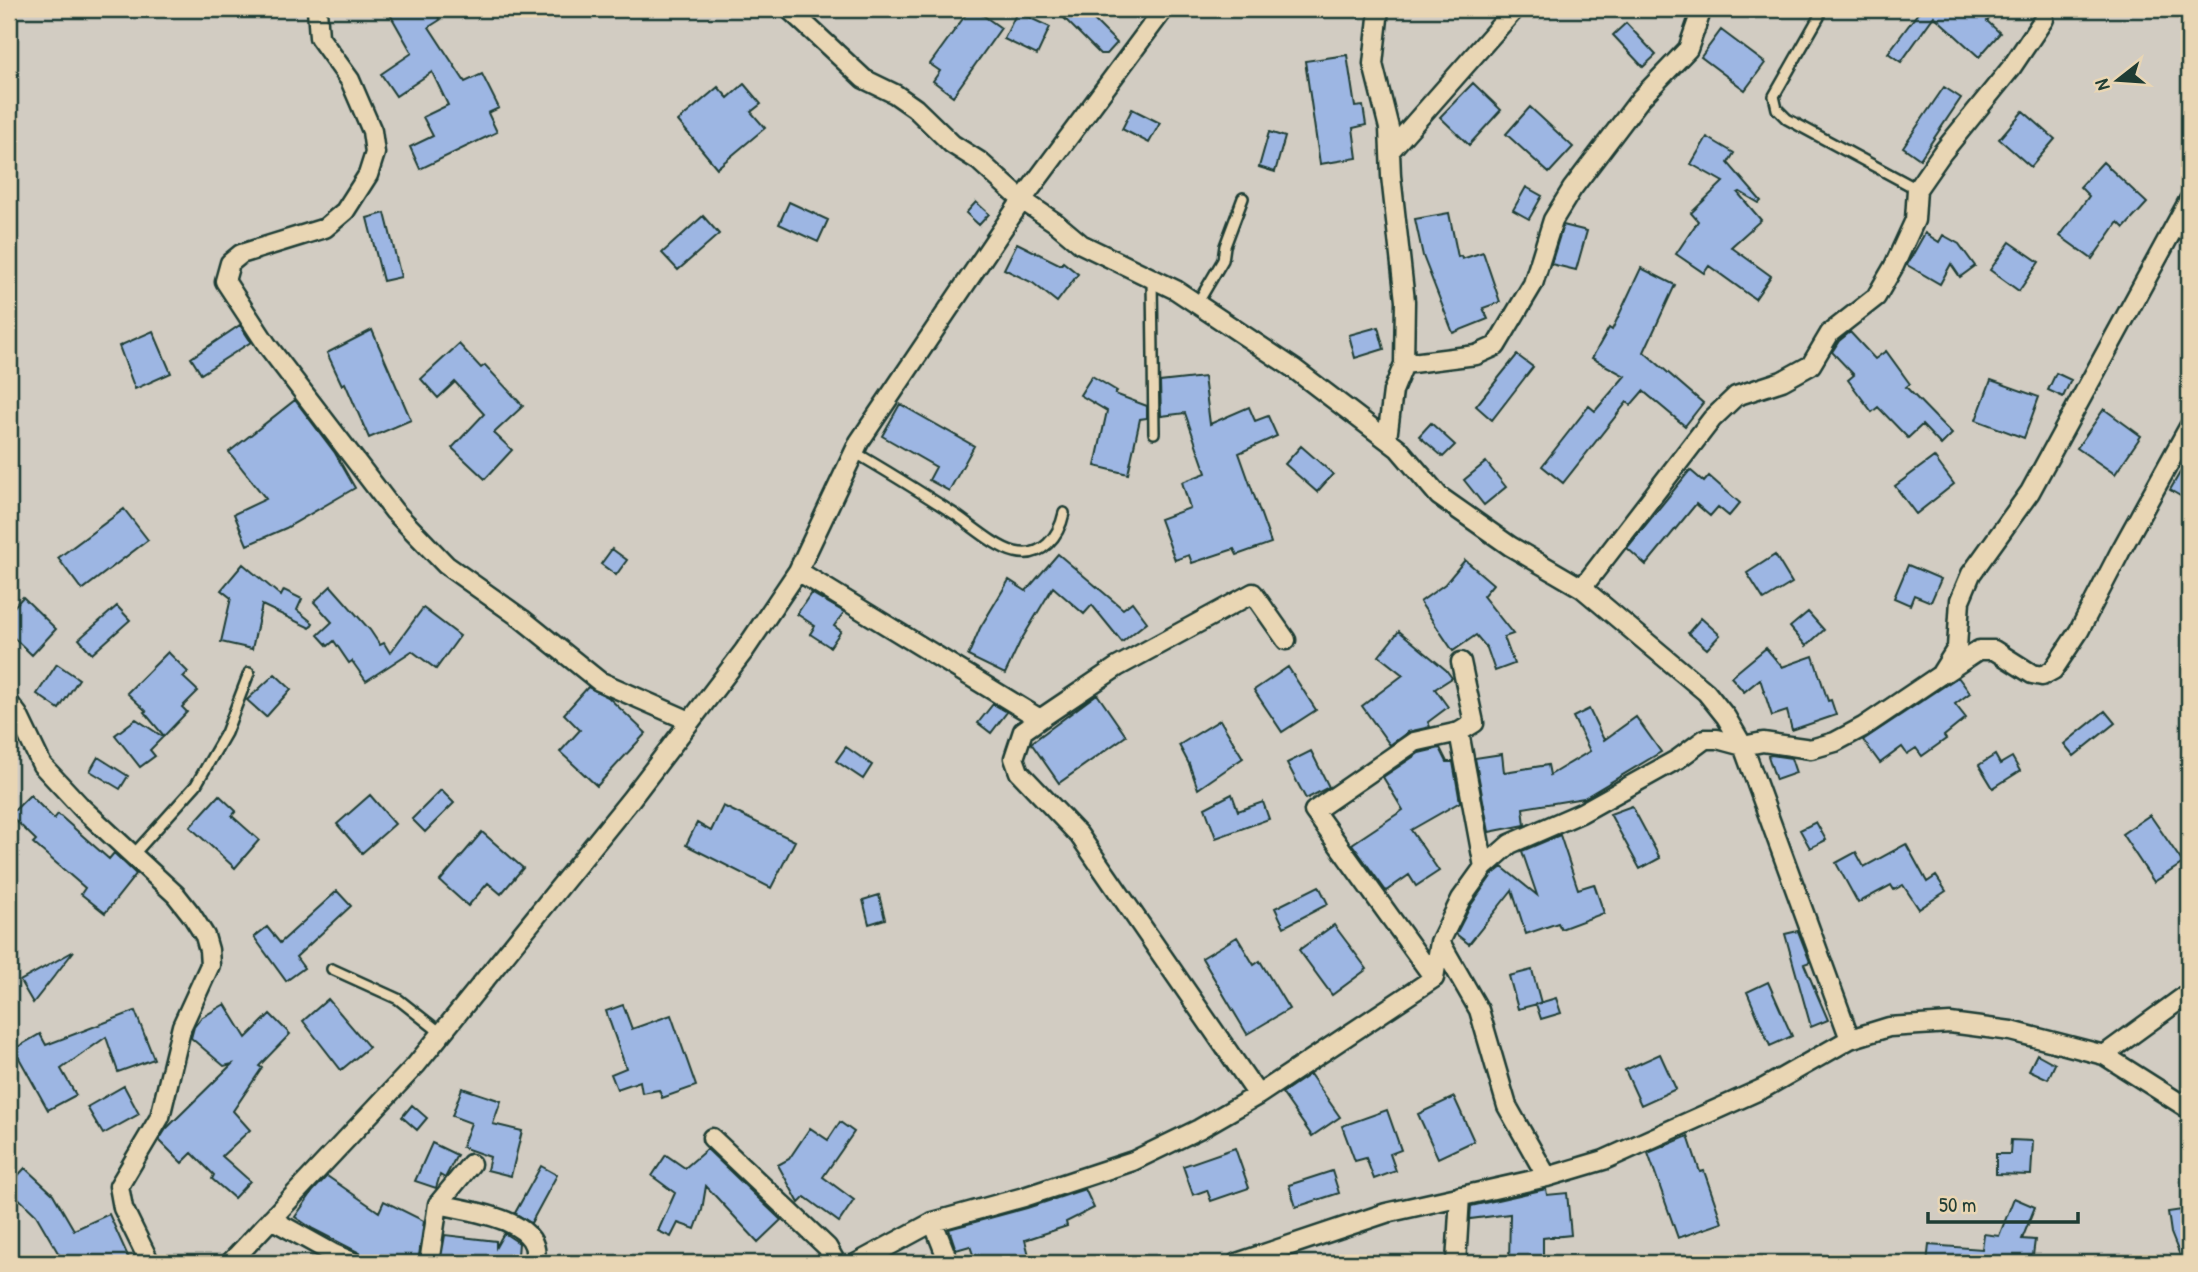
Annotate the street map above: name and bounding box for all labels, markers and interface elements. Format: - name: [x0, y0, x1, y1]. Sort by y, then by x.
- north arrow: [2082, 46, 2152, 116]
- text: N: [2088, 76, 2116, 94]
- scale bar: [1928, 1181, 2079, 1225]
- text: 50 m: [1939, 1190, 1976, 1219]

